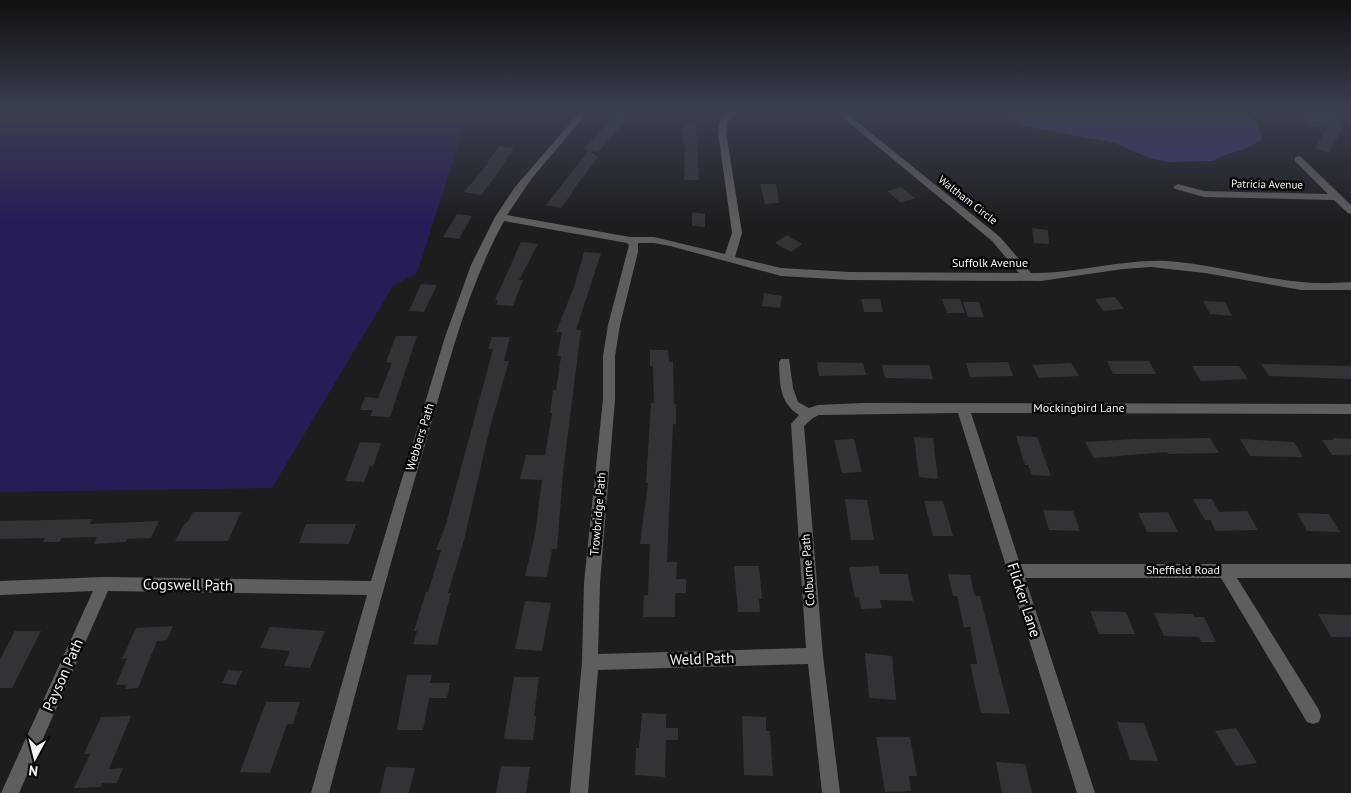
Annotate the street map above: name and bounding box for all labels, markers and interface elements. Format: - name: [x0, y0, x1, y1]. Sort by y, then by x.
- street label: Waltham Circle: [936, 173, 1001, 228]
- street label: Patricia Avenue: [1231, 176, 1303, 192]
- street label: Suffolk Avenue: [952, 255, 1028, 270]
- street label: Mockingbird Lane: [1033, 400, 1125, 415]
- street label: Webbers Path: [402, 401, 437, 472]
- street label: Trowbridge Path: [586, 472, 609, 556]
- street label: Colburne Path: [798, 534, 817, 607]
- street label: Flicker Lane: [1003, 560, 1045, 640]
- street label: Sheffield Road: [1146, 562, 1220, 577]
- street label: Cogswell Path: [143, 574, 233, 595]
- street label: Payson Path: [38, 636, 87, 714]
- street label: Weld Path: [669, 648, 735, 669]
- north arrow: [10, 733, 60, 783]
- text: N: [28, 761, 39, 780]

